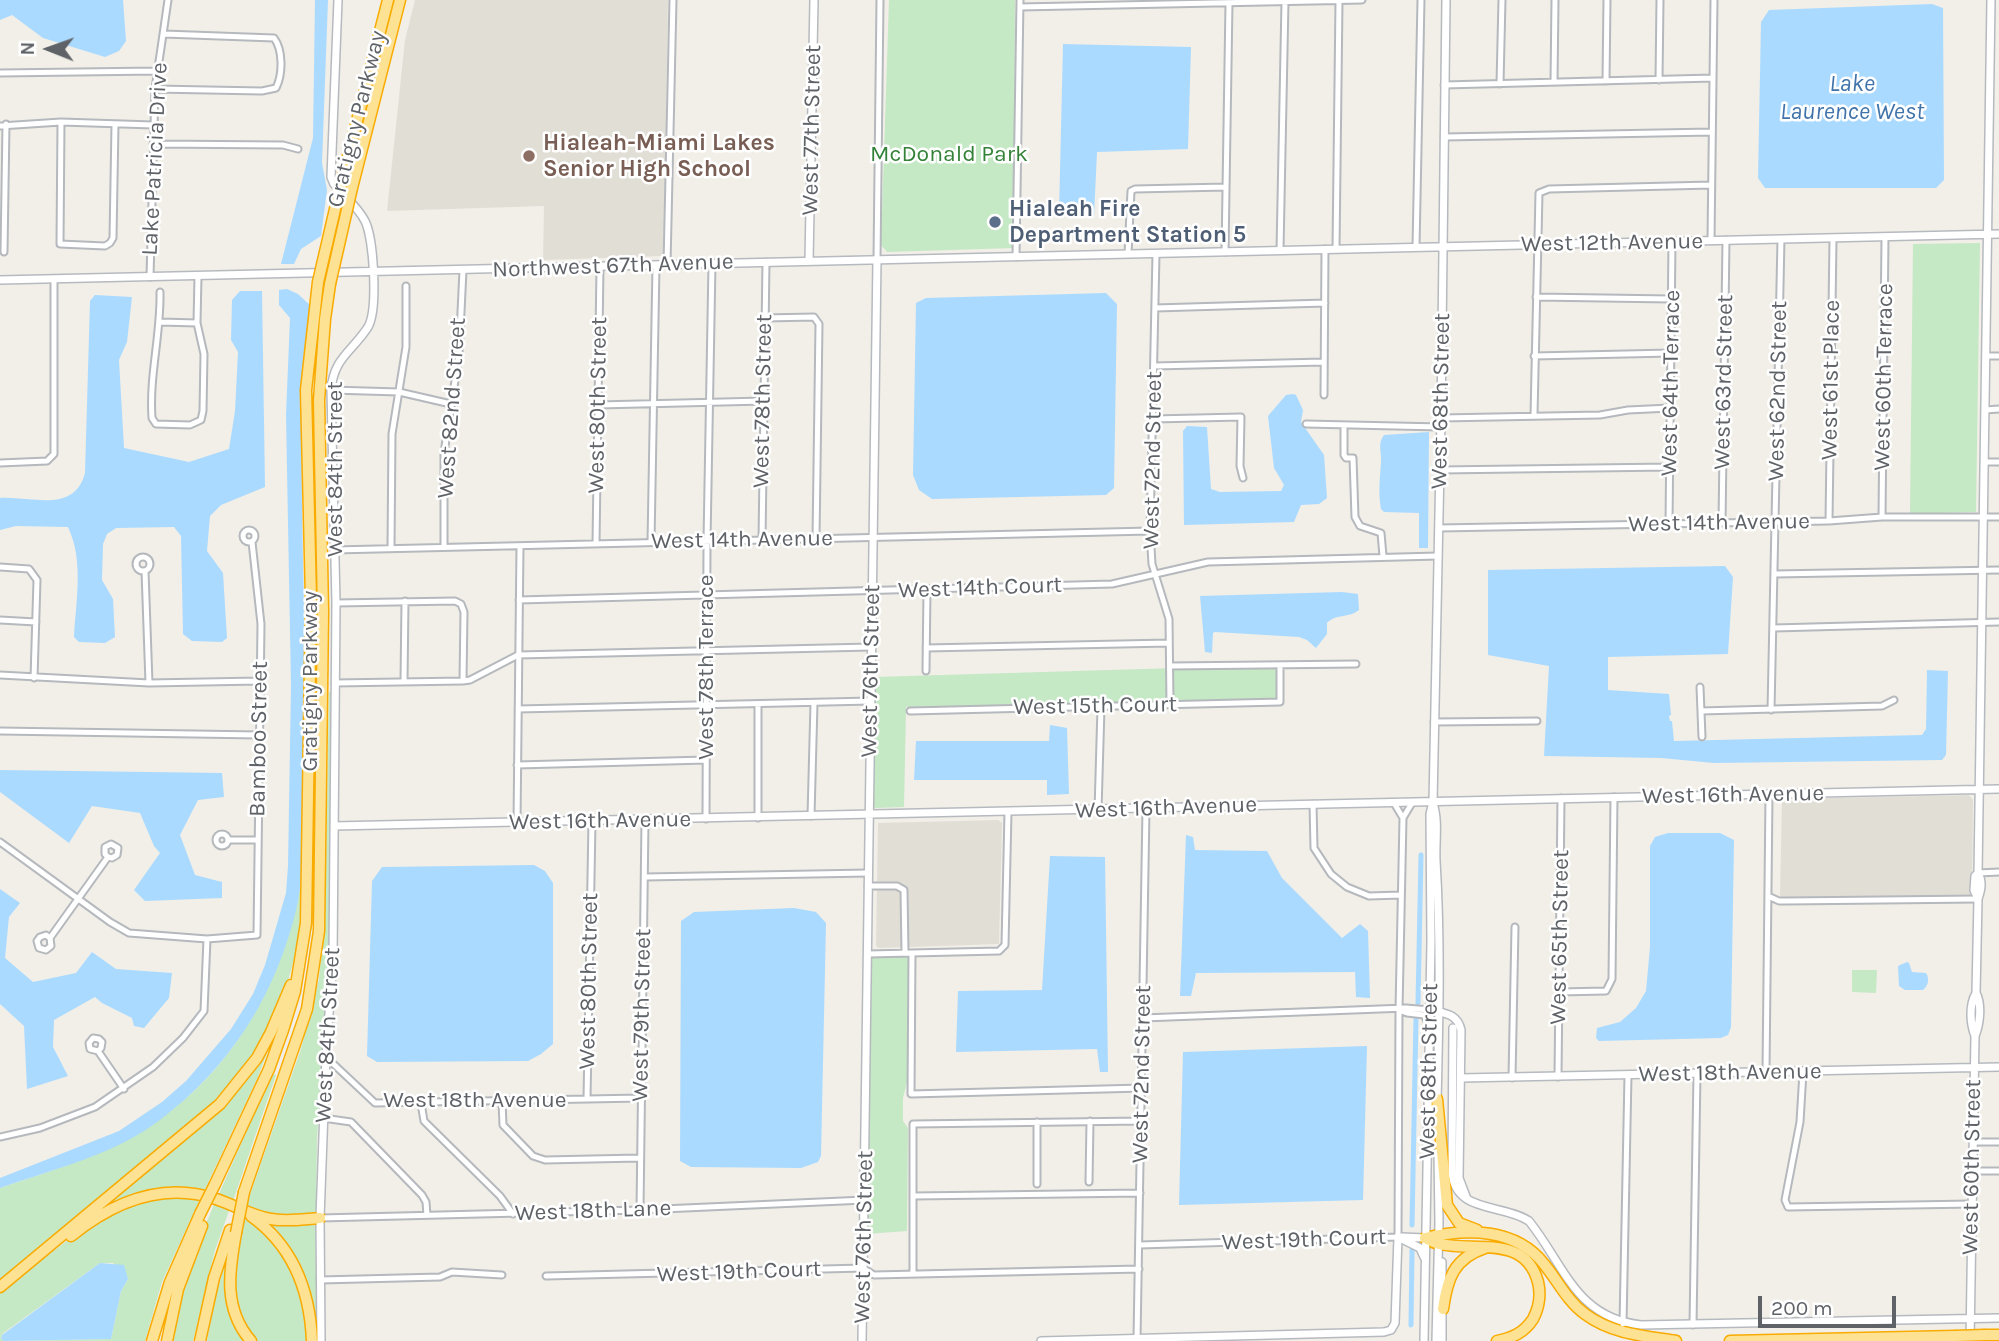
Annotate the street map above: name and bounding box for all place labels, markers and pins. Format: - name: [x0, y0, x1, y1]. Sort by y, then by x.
- place label: Hialeah-Miami Lakes Senior High School: [543, 129, 775, 183]
- marker: Hialeah-Miami Lakes Senior High School: [521, 148, 537, 164]
- place label: Hialeah Fire Department Station 5: [1009, 195, 1246, 249]
- marker: Hialeah Fire Department Station 5: [987, 214, 1003, 230]

